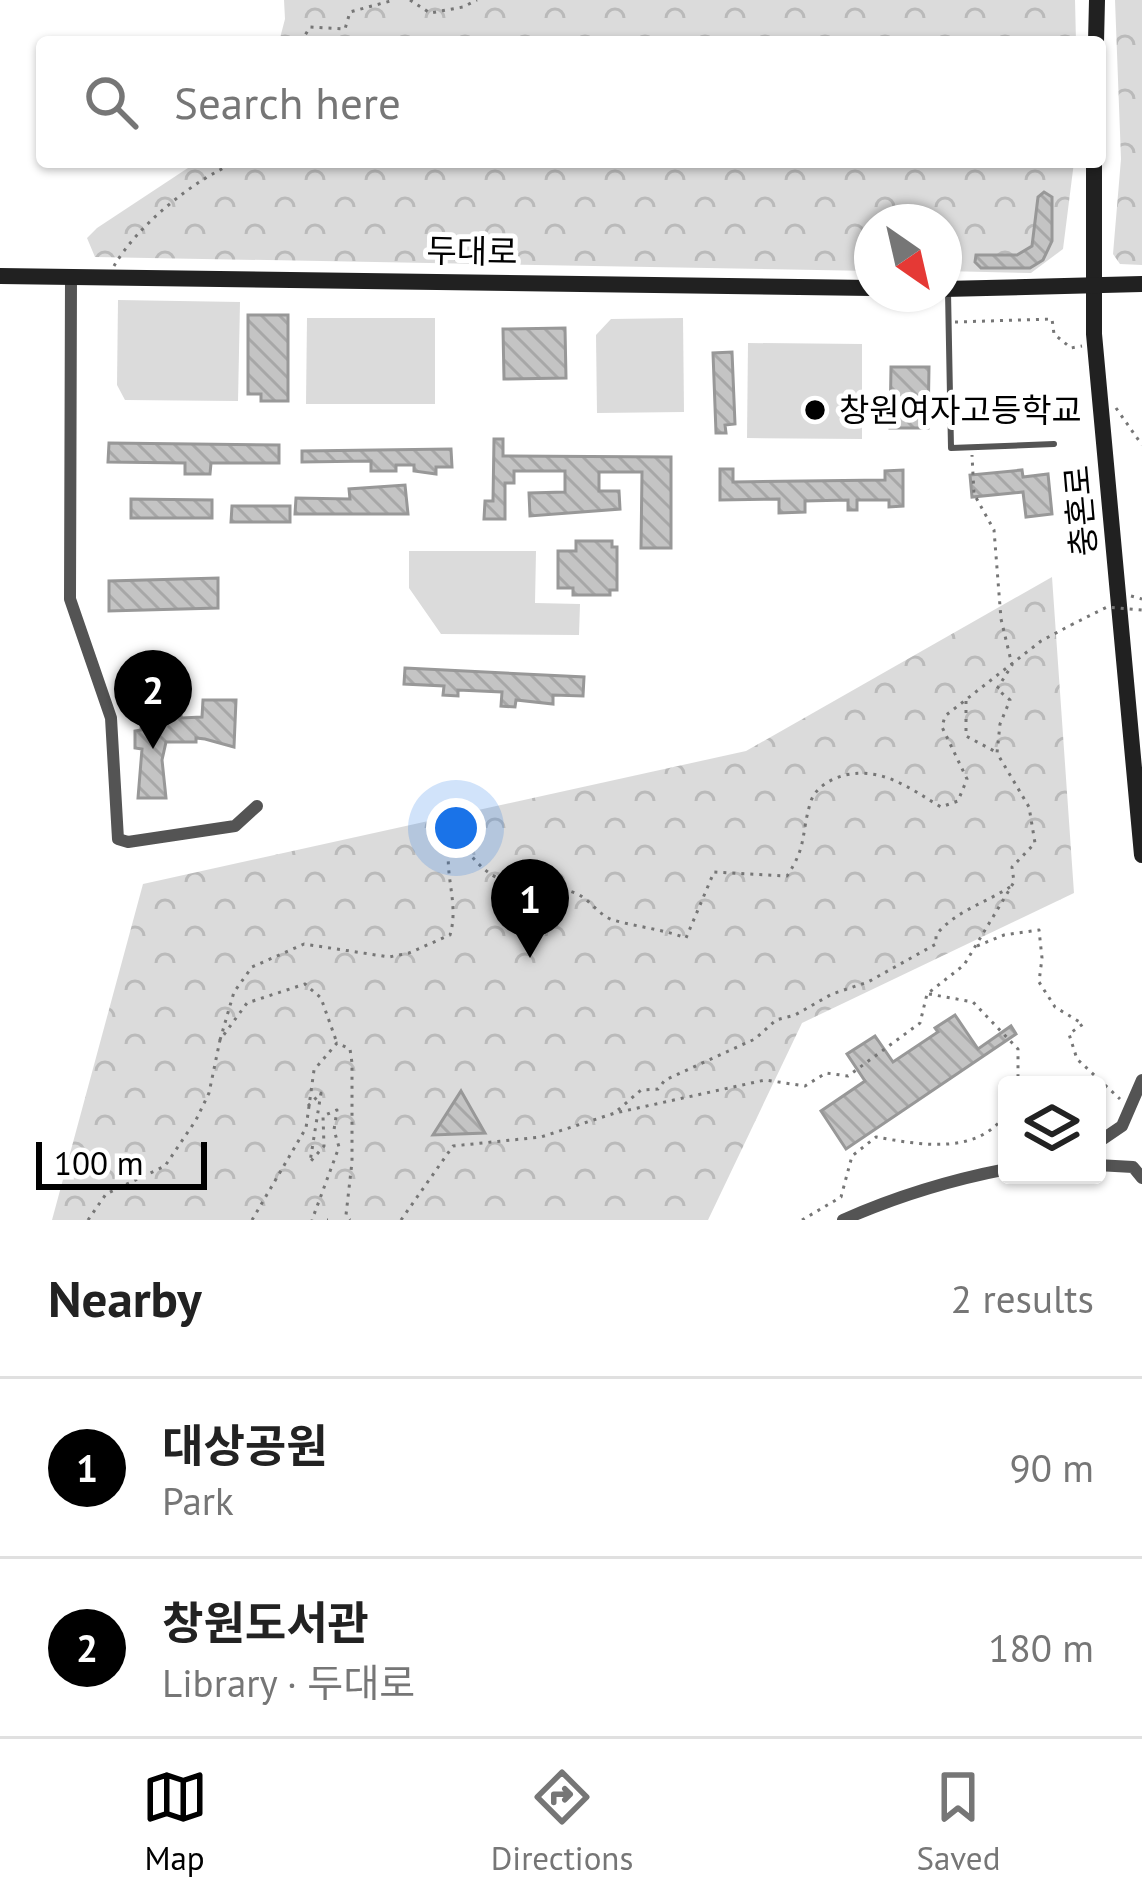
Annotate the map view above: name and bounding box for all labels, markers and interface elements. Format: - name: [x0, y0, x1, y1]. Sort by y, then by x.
- search box: [36, 36, 1106, 168]
- icon: search: [78, 69, 144, 135]
- text: Search here: [174, 73, 401, 131]
- north arrow: [854, 204, 962, 312]
- street label: 두대로: [426, 228, 518, 273]
- place label: 창원여자고등학교: [839, 388, 1082, 431]
- marker: 창원여자고등학교: [802, 397, 828, 423]
- street label: 충혼로: [1054, 464, 1105, 558]
- pin: 2: [114, 650, 192, 749]
- your location: [426, 798, 486, 858]
- pin: 1: [491, 859, 569, 958]
- map controls: [998, 1076, 1106, 1184]
- button: layers: [998, 1076, 1106, 1184]
- scale bar: [36, 1136, 207, 1189]
- text: 100 m: [54, 1141, 144, 1184]
- text: Nearby: [48, 1265, 202, 1331]
- text: 2 results: [951, 1273, 1094, 1324]
- text: 대상공원: [162, 1416, 328, 1474]
- text: 1: [76, 1442, 98, 1493]
- text: 90 m: [1009, 1442, 1094, 1493]
- text: Park: [162, 1475, 234, 1526]
- text: 창원도서관: [162, 1593, 369, 1651]
- text: 2: [76, 1622, 98, 1673]
- text: 180 m: [988, 1622, 1094, 1673]
- text: Library · 두대로: [162, 1657, 415, 1708]
- tab: Map: [142, 1764, 208, 1879]
- tab: Directions: [491, 1764, 633, 1879]
- tab: Saved: [916, 1764, 1000, 1879]

